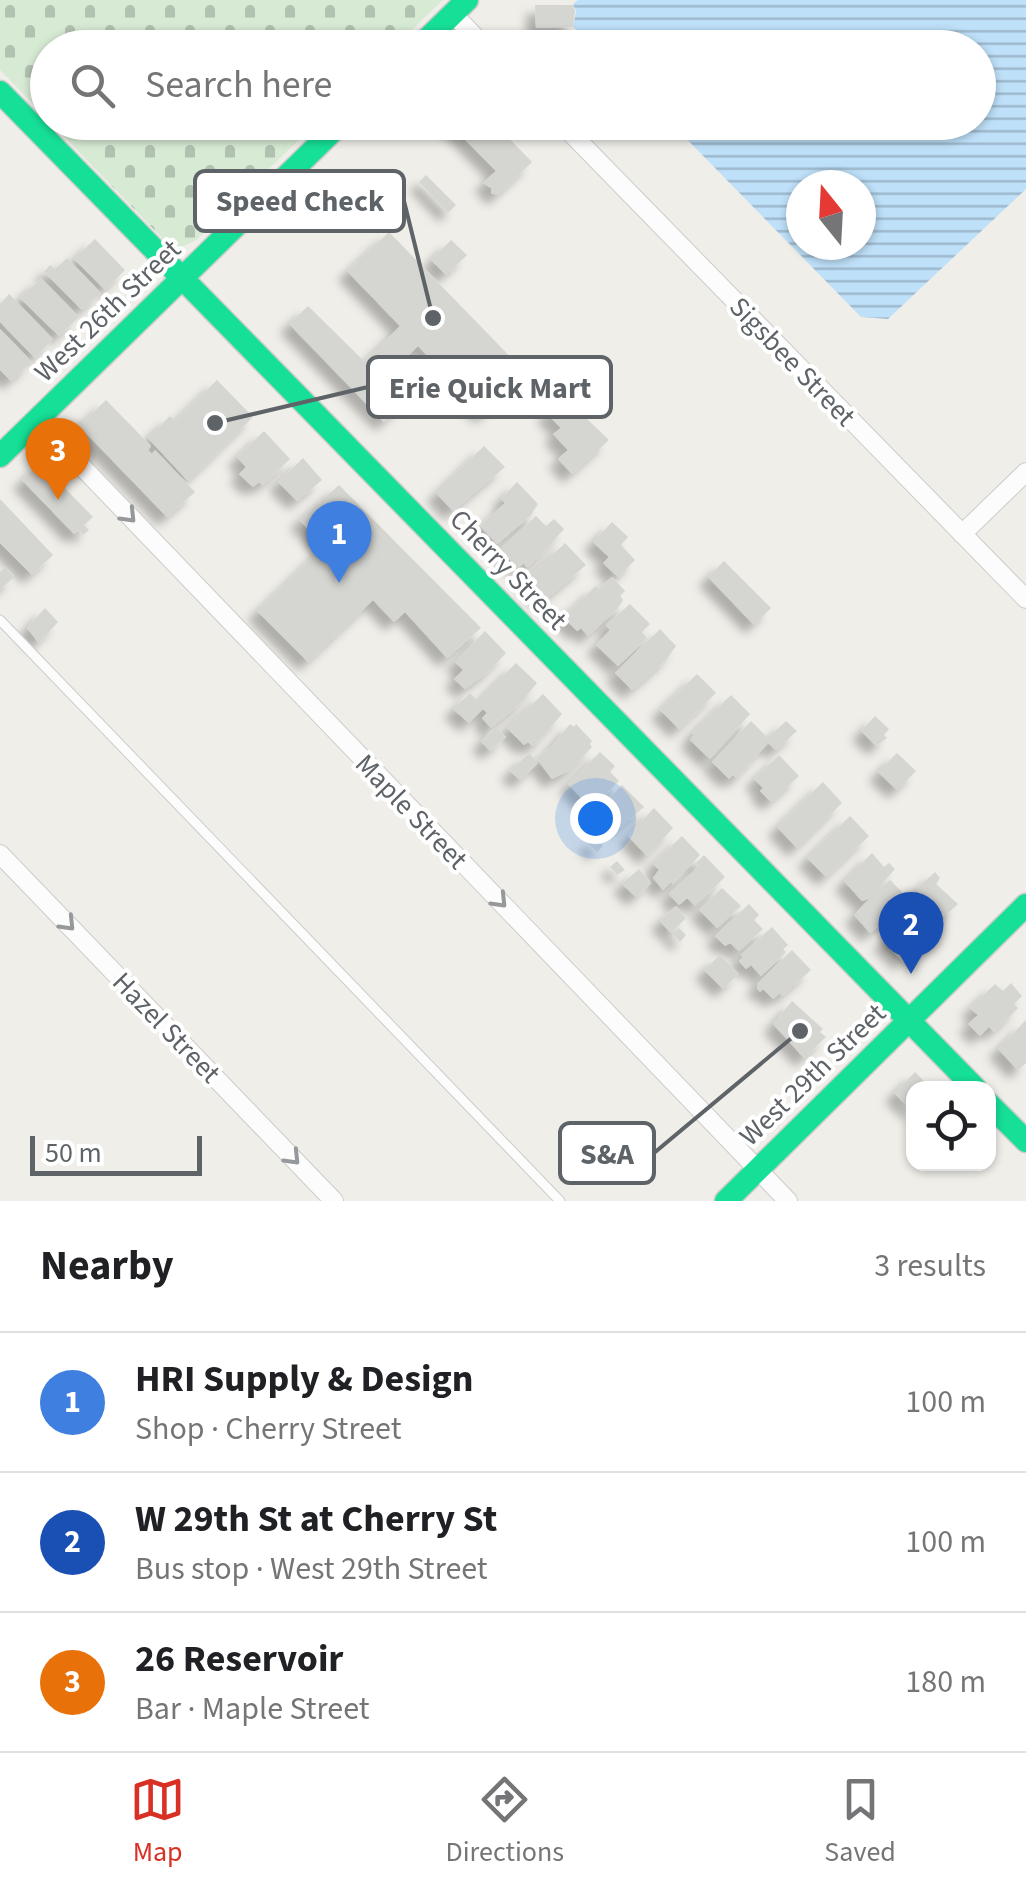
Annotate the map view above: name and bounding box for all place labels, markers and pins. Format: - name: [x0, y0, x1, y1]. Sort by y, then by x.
- callout: Speed Check: [195, 171, 404, 231]
- callout: Erie Quick Mart: [368, 357, 611, 417]
- pin: 3: [26, 418, 90, 500]
- pin: 1: [306, 500, 372, 583]
- pin: 2: [878, 892, 944, 974]
- callout: S&A: [560, 1123, 654, 1183]

